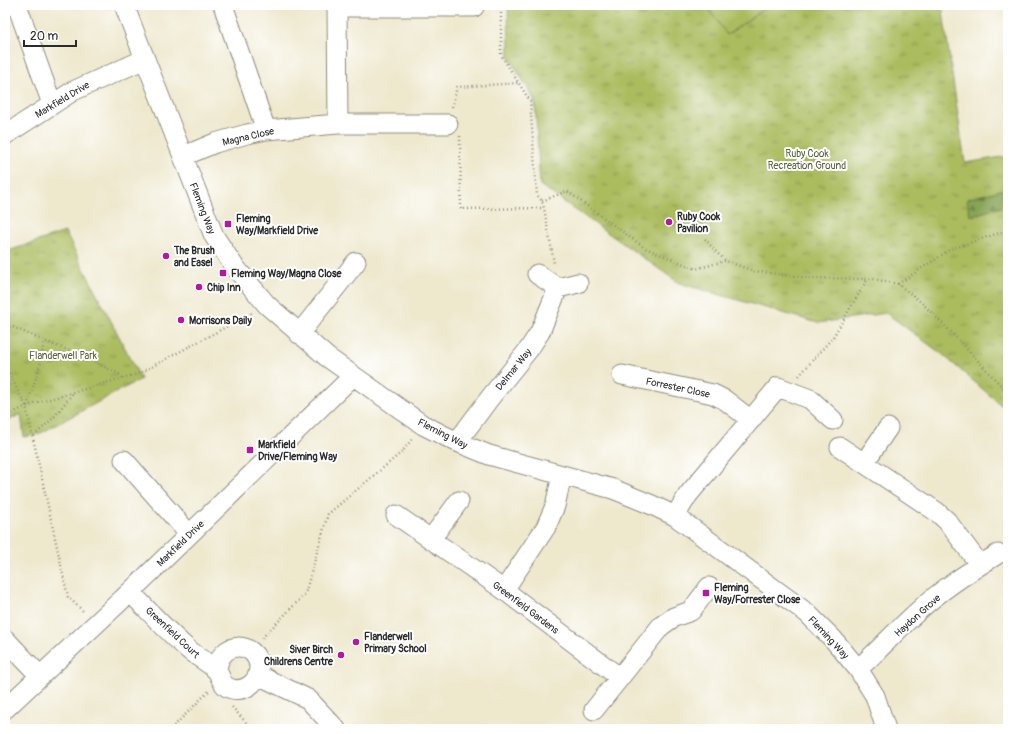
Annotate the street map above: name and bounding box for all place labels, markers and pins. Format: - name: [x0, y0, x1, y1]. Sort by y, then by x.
- place label: Ruby Cook Pavilion: [677, 211, 721, 235]
- place label: Fleming Way/Markfield Drive: [236, 213, 319, 237]
- marker: Ruby Cook Pavilion: [664, 217, 674, 227]
- marker: Fleming Way/Markfield Drive: [223, 219, 233, 229]
- place label: The Brush and Easel: [173, 245, 215, 269]
- marker: The Brush and Easel: [161, 251, 171, 261]
- marker: Fleming Way/Magna Close: [218, 268, 228, 278]
- place label: Fleming Way/Magna Close: [231, 268, 342, 280]
- marker: Chip Inn: [194, 282, 204, 292]
- place label: Chip Inn: [207, 282, 241, 294]
- marker: Morrisons Daily: [176, 315, 186, 325]
- place label: Morrisons Daily: [189, 315, 252, 327]
- place label: Markfield Drive/Fleming Way: [258, 439, 338, 463]
- marker: Markfield Drive/Fleming Way: [245, 445, 255, 455]
- place label: Fleming Way/Forrester Close: [714, 582, 801, 606]
- marker: Fleming Way/Forrester Close: [701, 588, 711, 598]
- place label: Flanderwell Primary School: [364, 631, 427, 655]
- marker: Flanderwell Primary School: [351, 637, 361, 647]
- place label: Siver Birch Childrens Centre: [264, 644, 334, 668]
- marker: Siver Birch Childrens Centre: [336, 650, 346, 660]

